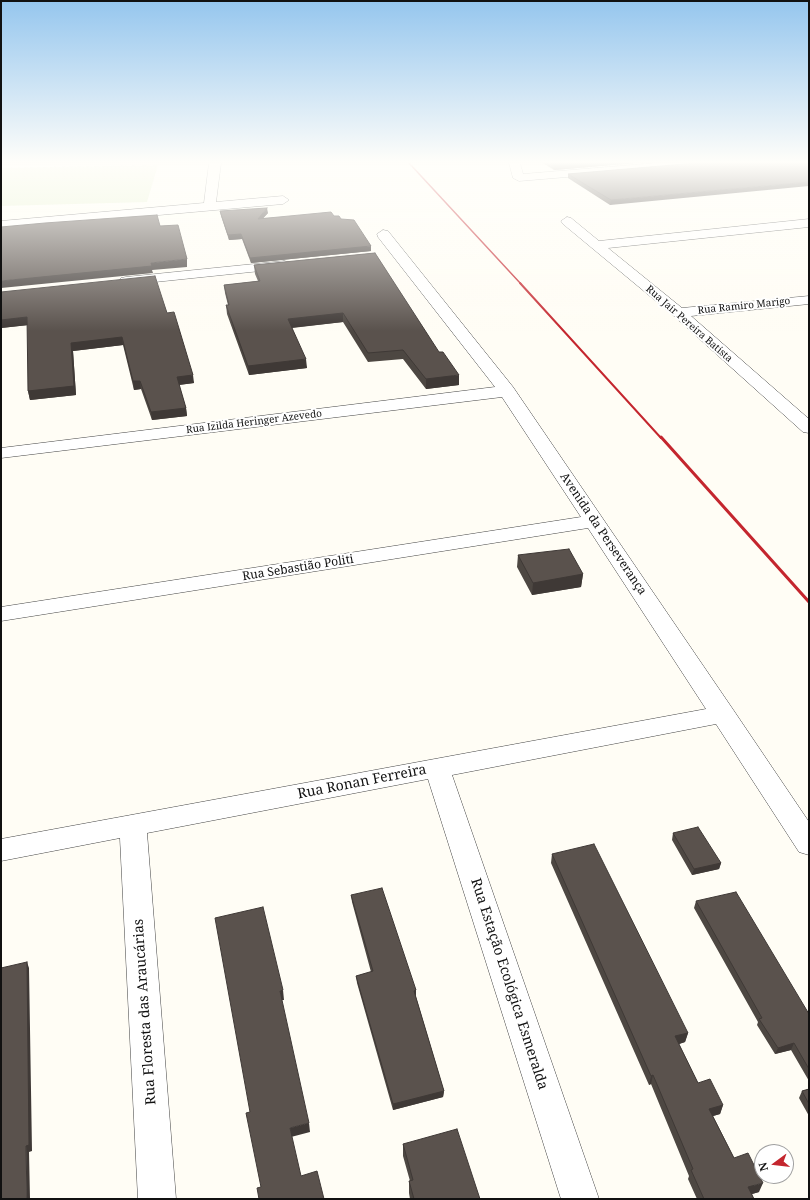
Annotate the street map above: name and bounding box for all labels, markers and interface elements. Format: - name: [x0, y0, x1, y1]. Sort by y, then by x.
- street label: Rua Jair Pereira Batista: [643, 283, 735, 365]
- street label: Rua Ramiro Marigo: [697, 295, 791, 317]
- street label: Rua Izilda Heringer Azevedo: [185, 408, 323, 436]
- street label: Avenida da Perseverança: [557, 470, 649, 598]
- street label: Rua Sebastião Politi: [241, 552, 355, 584]
- street label: Rua Ronan Ferreira: [296, 761, 428, 803]
- street label: Rua Estação Ecológica Esmeralda: [467, 876, 551, 1092]
- street label: Rua Floresta das Araucárias: [130, 918, 160, 1106]
- north arrow: [754, 1144, 794, 1184]
- text: N: [755, 1161, 771, 1173]

